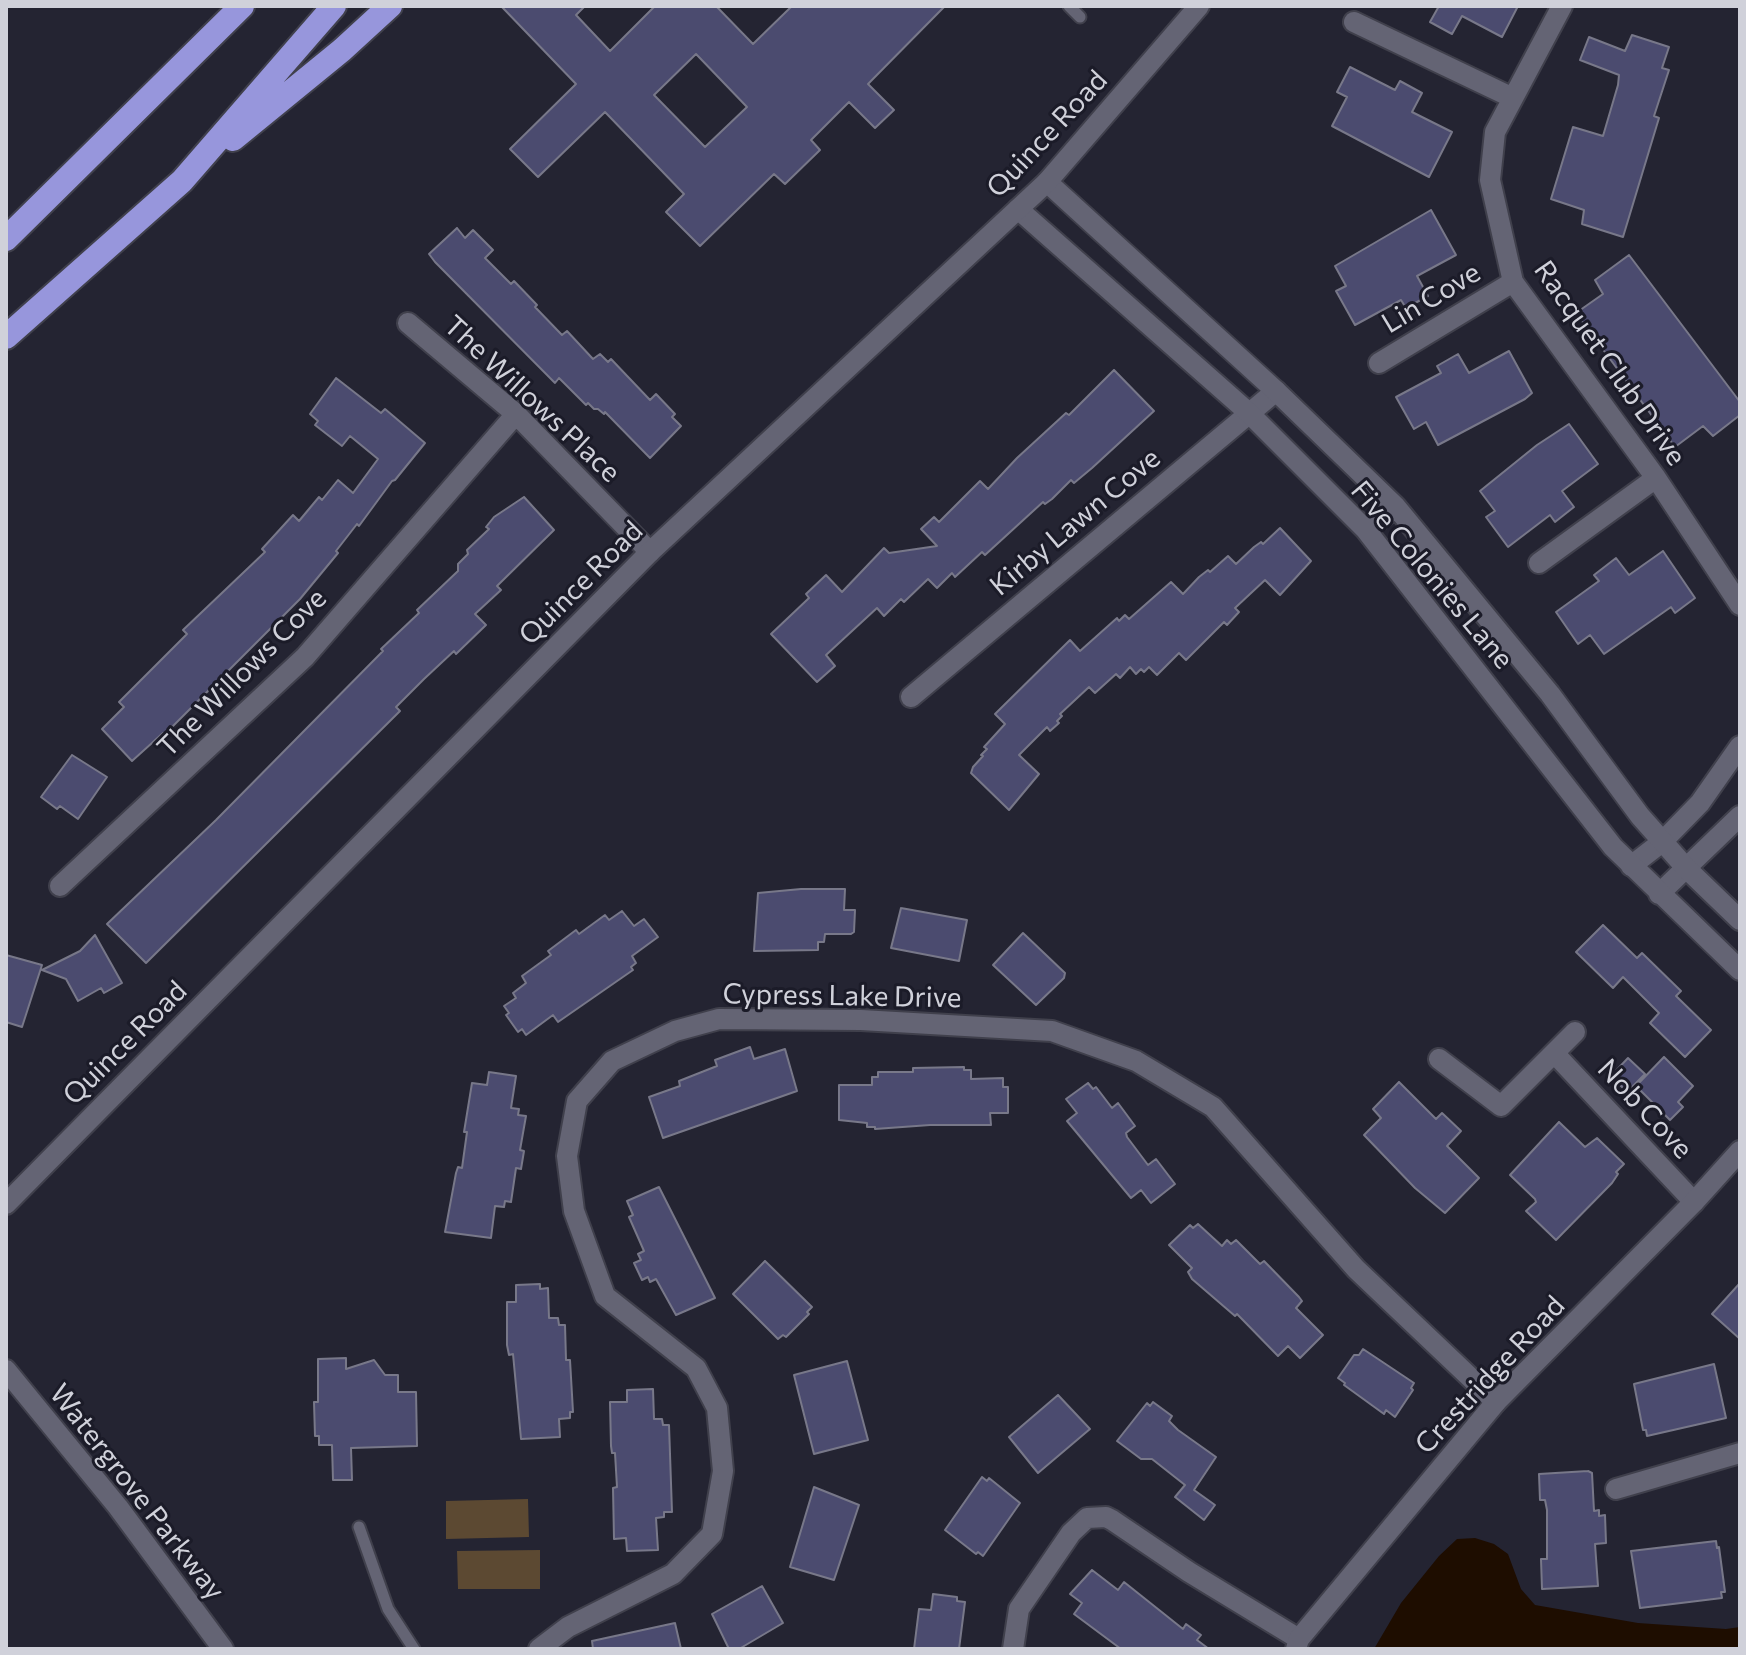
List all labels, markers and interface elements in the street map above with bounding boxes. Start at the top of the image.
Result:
street label: Quince Road [980,64,1114,204]
street label: Racquet Club Drive [1527,254,1693,472]
street label: Lin Cove [1376,256,1486,340]
street label: The Willows Place [437,309,627,489]
street label: Kirby Lawn Cove [983,441,1167,603]
street label: Five Colonies Lane [1344,474,1520,676]
street label: Quince Road [512,514,650,652]
street label: The Willows Cove [151,582,333,764]
street label: Quince Road [56,974,194,1112]
street label: Cypress Lake Drive [722,977,962,1015]
street label: Nob Cove [1590,1052,1700,1166]
street label: Crestridge Road [1408,1289,1572,1461]
street label: Watergrove Parkway [42,1377,232,1607]

